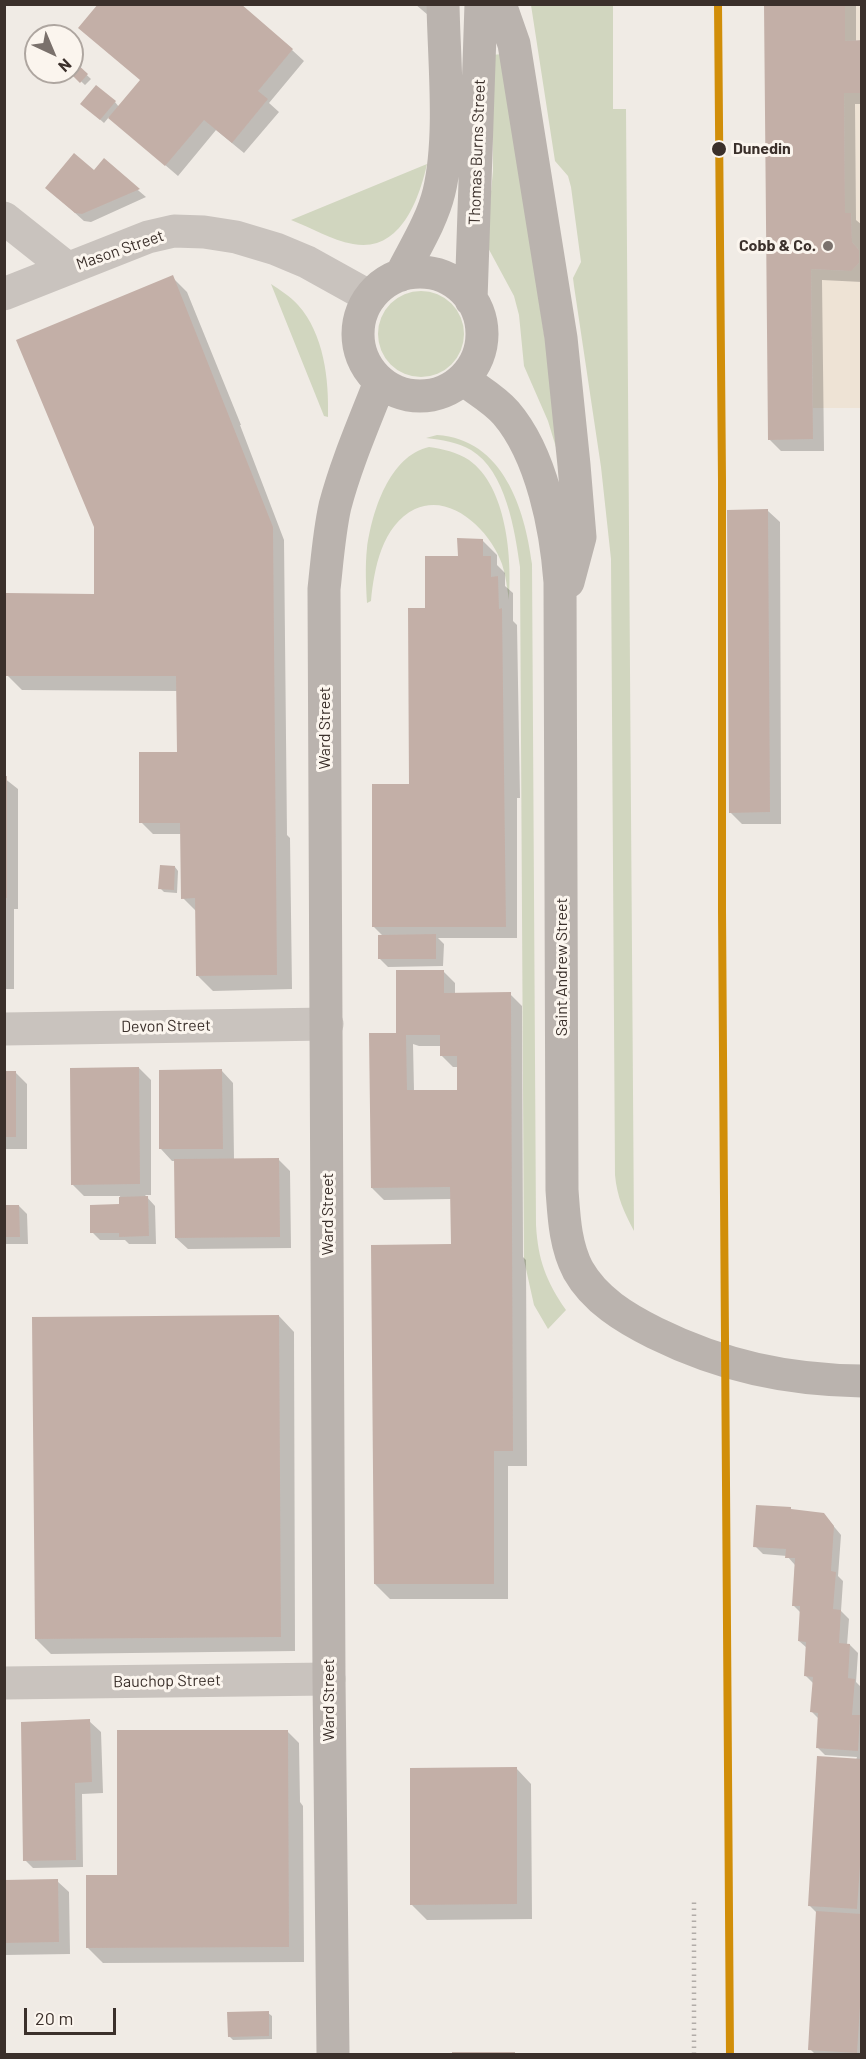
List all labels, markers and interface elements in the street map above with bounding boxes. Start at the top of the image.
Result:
north arrow [24,24,84,84]
text: N [55,55,76,76]
street label: Thomas Burns Street [465,79,489,225]
place label: Dunedin [733,139,791,159]
marker: Dunedin [710,140,728,158]
street label: Mason Street [74,226,166,274]
place label: Cobb & Co. [739,236,816,256]
marker: Cobb & Co. [821,239,835,253]
street label: Ward Street [315,687,335,769]
street label: Saint Andrew Street [552,898,572,1036]
street label: Devon Street [121,1016,211,1036]
street label: Ward Street [318,1173,338,1255]
street label: Ward Street [319,1659,339,1741]
street label: Bauchop Street [113,1670,221,1692]
scale bar [27,1996,118,2034]
text: 20 m [35,2007,73,2029]

